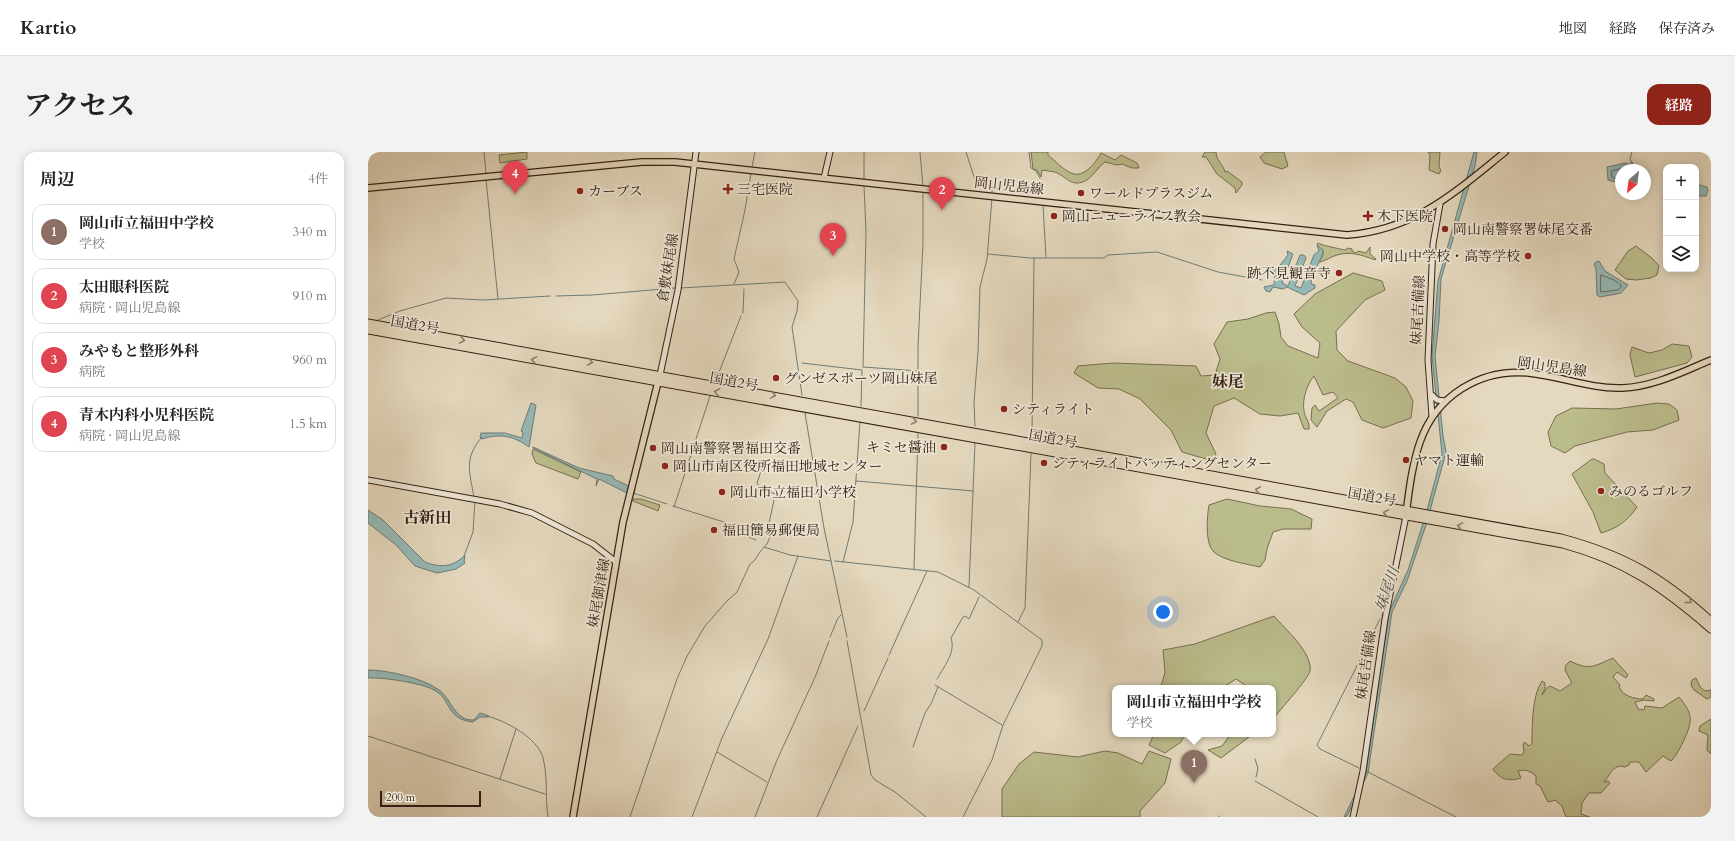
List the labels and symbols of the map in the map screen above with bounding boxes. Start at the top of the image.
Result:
pin: 4 [502,161,528,194]
north arrow [1615,164,1651,200]
street label: 岡山児島線 [973,173,1045,199]
pin: 2 [929,177,955,210]
place label: 三宅医院 [737,180,793,199]
place label: カーブス [588,182,643,201]
marker: 三宅医院 [722,183,734,195]
place label: ワールドプラスジム [1089,184,1213,203]
marker: カーブス [575,186,585,196]
marker: ワールドプラスジム [1076,188,1086,198]
place label: 岡山ニューライフ教会 [1062,207,1201,226]
place label: 木下医院 [1377,207,1433,226]
marker: 木下医院 [1362,210,1374,222]
marker: 岡山ニューライフ教会 [1049,211,1059,221]
place label: 岡山南警察署妹尾交番 [1453,220,1593,239]
pin: 3 [820,223,846,256]
marker: 岡山南警察署妹尾交番 [1440,224,1450,234]
street label: 倉敷妹尾線 [653,232,683,304]
place label: 岡山中学校・高等学校 [1380,247,1520,266]
marker: 岡山中学校・高等学校 [1523,251,1533,261]
place label: 跡不見観音寺 [1247,264,1331,283]
marker: 跡不見観音寺 [1334,268,1344,278]
street label: 妹尾吉備線 [1407,275,1429,345]
street label: 国道2号 [389,311,441,339]
one-way arrow [458,335,465,344]
street label: 岡山児島線 [1516,353,1588,381]
one-way arrow [530,356,537,364]
one-way arrow [586,358,593,366]
street label: 国道2号 [708,368,760,396]
place label: グンゼスポーツ岡山妹尾 [784,369,937,388]
district label: 妹尾 [1212,371,1244,393]
marker: グンゼスポーツ岡山妹尾 [771,373,781,383]
one-way arrow [714,388,720,397]
one-way arrow [770,391,776,399]
place label: シティライト [1012,400,1094,419]
marker: シティライト [999,404,1009,414]
one-way arrow [911,416,917,425]
street label: 国道2号 [1027,425,1079,453]
place label: キミセ醤油 [866,438,936,457]
place label: 岡山南警察署福田交番 [661,439,801,458]
marker: キミセ醤油 [939,442,949,452]
marker: 岡山南警察署福田交番 [648,443,658,453]
place label: ヤマト運輸 [1414,451,1484,470]
place label: シティライトバッティングセンター [1052,454,1272,473]
marker: ヤマト運輸 [1401,455,1411,465]
place label: 岡山市南区役所福田地域センター [673,457,882,476]
marker: シティライトバッティングセンター [1039,458,1049,468]
marker: 岡山市南区役所福田地域センター [660,461,670,471]
place label: みのるゴルフ [1609,482,1693,501]
place label: 岡山市立福田小学校 [730,483,856,502]
street label: 国道2号 [1346,483,1398,511]
one-way arrow [1255,486,1261,494]
marker: みのるゴルフ [1596,486,1606,496]
marker: 岡山市立福田小学校 [717,487,727,497]
district label: 古新田 [403,507,451,529]
one-way arrow [1383,509,1389,518]
place label: 福田簡易郵便局 [722,521,820,540]
one-way arrow [1457,522,1463,530]
marker: 福田簡易郵便局 [709,525,719,535]
street label: 妹尾御津線 [584,557,614,629]
water label: 妹尾川 [1370,563,1404,614]
one-way arrow [1684,597,1691,604]
your location [1153,602,1173,622]
street label: 妹尾吉備線 [1352,629,1380,701]
pin: 1 [1181,750,1207,783]
scale bar [380,789,481,808]

